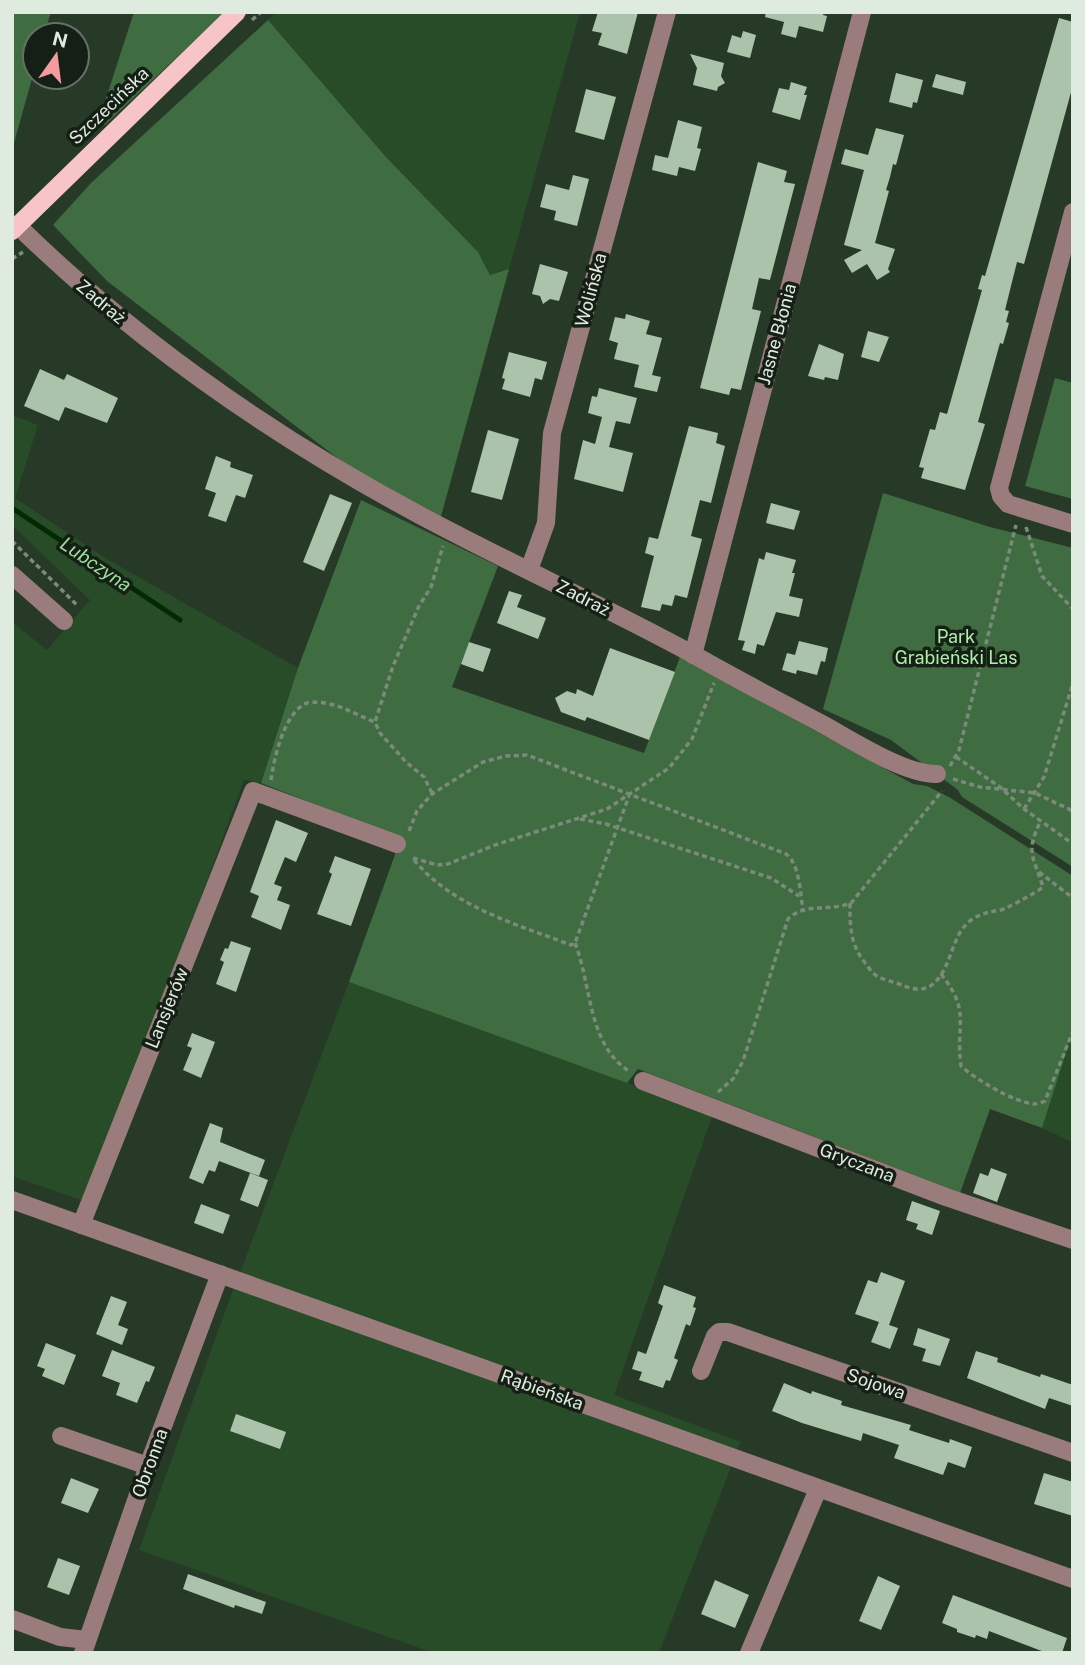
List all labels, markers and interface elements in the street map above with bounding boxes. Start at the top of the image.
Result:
north arrow [21,21,91,91]
text: N [50,27,70,52]
street label: Szczecińska [65,63,153,149]
street label: Wolińska [571,251,610,329]
street label: Zadraż [72,275,130,328]
street label: Jasne Błonia [753,281,800,387]
water label: Lubczyna [56,532,136,596]
street label: Zadraż [553,575,614,620]
park label: Park Grabieński Las [895,626,1017,668]
street label: Lansjerów [141,964,192,1051]
street label: Gryczana [817,1139,898,1186]
street label: Sojowa [844,1364,908,1403]
street label: Rąbieńska [498,1365,586,1414]
street label: Obronna [127,1426,172,1500]

